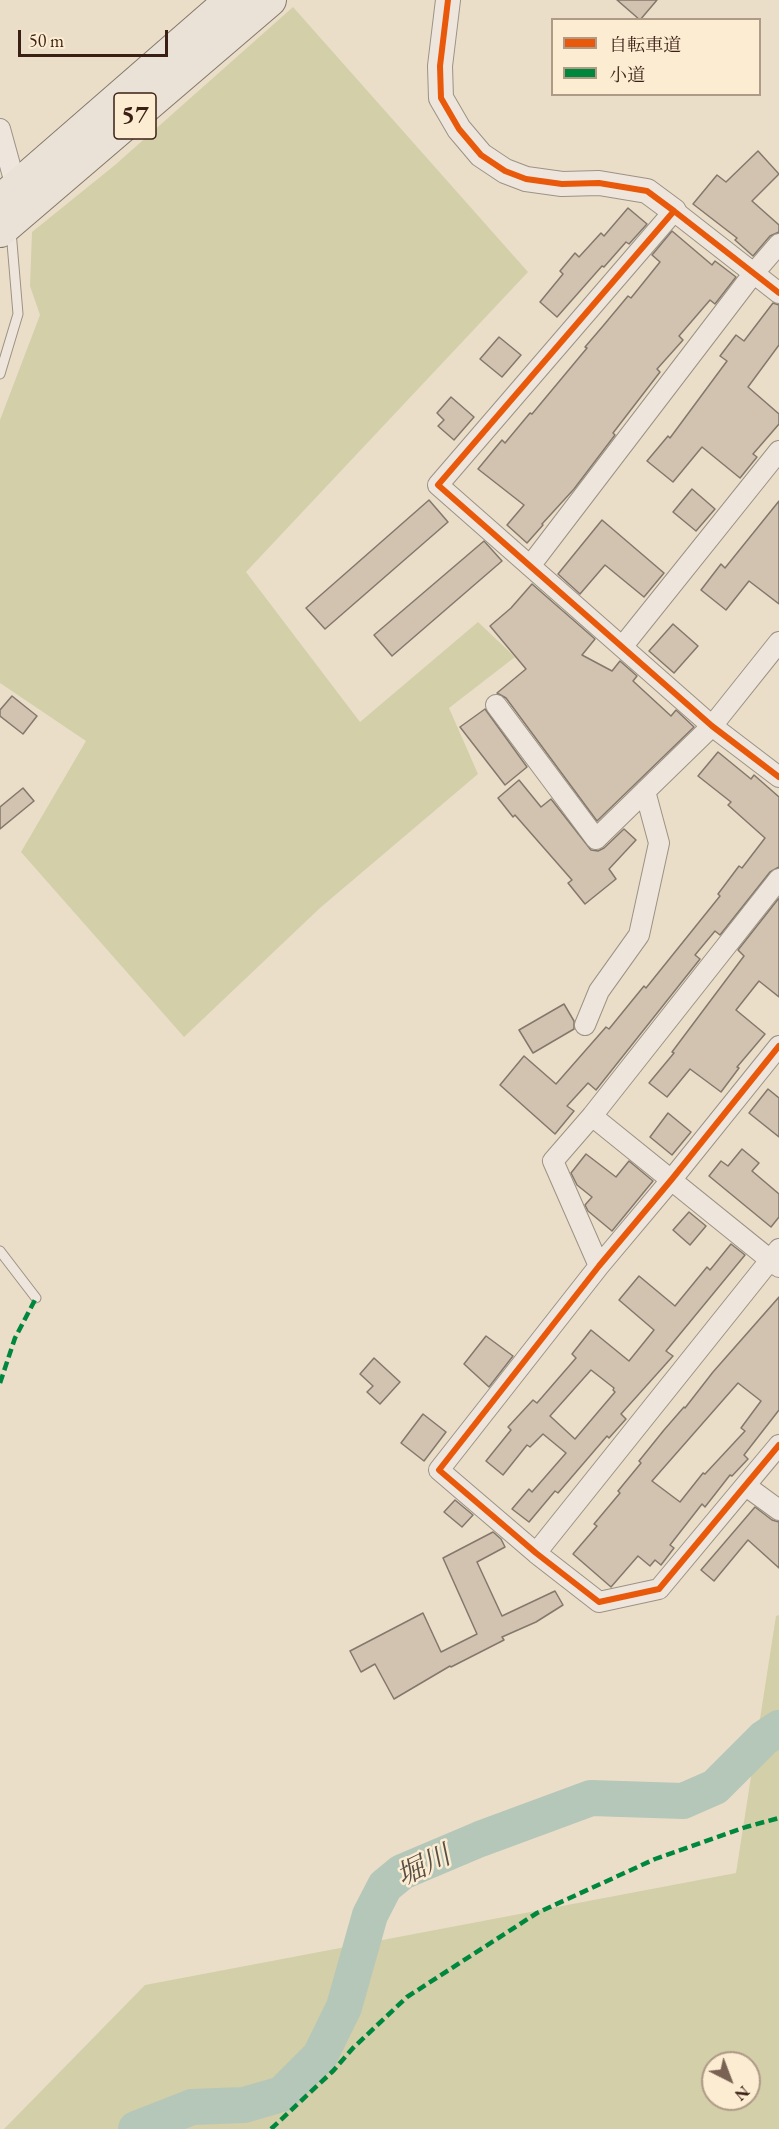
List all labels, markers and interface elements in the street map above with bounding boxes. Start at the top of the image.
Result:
scale bar [21,18,171,56]
legend [551,18,761,96]
text: 50 m [29,29,64,52]
text: 自転車道 [609,33,681,56]
text: 小道 [609,63,645,86]
road number: 57 [114,93,156,139]
water label: 堀川 [391,1840,457,1894]
north arrow [701,2051,761,2111]
text: N [730,2081,754,2105]

